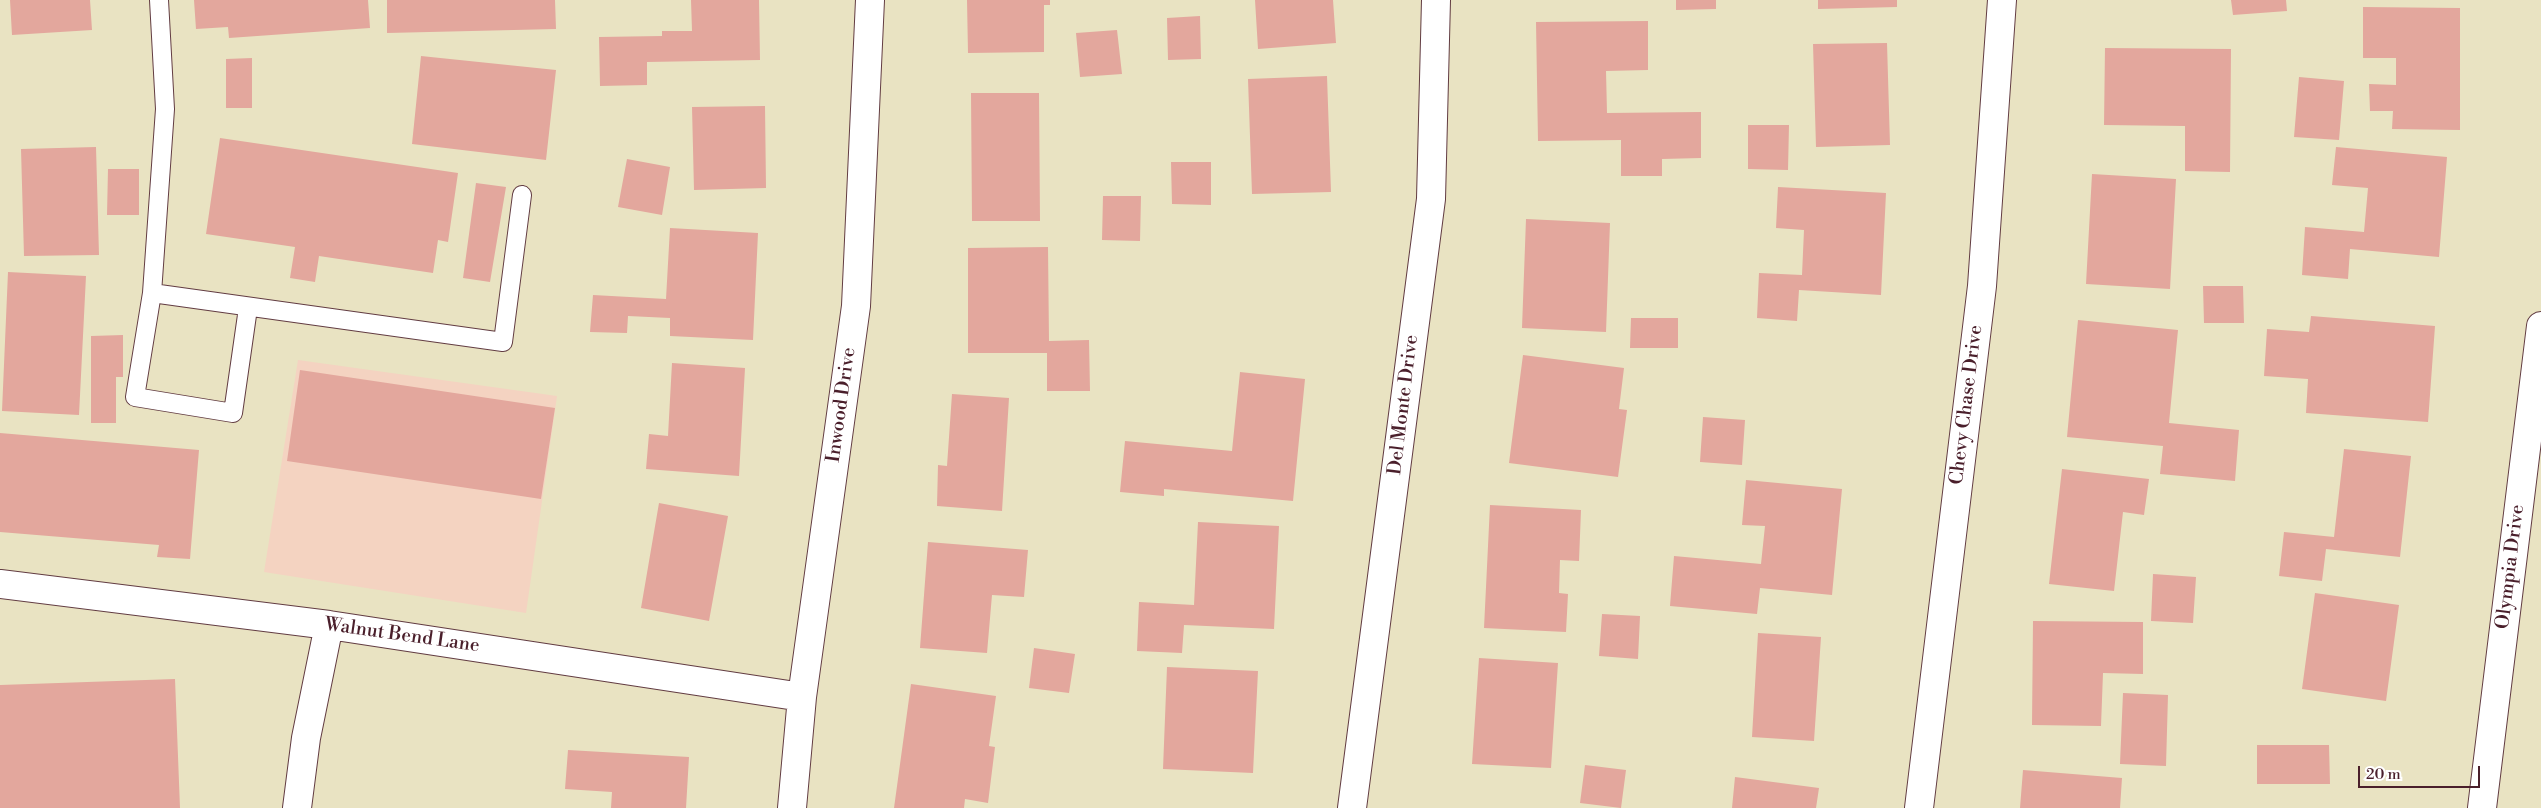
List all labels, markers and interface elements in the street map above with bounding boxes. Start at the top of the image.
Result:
street label: Chevy Chase Drive [1946,324,1988,486]
street label: Del Monte Drive [1384,334,1424,476]
street label: Inwood Drive [823,346,861,464]
street label: Olympia Drive [2492,503,2530,631]
street label: Walnut Bend Lane [323,614,481,658]
scale bar [2361,756,2484,788]
text: 20 m [2366,765,2401,784]

